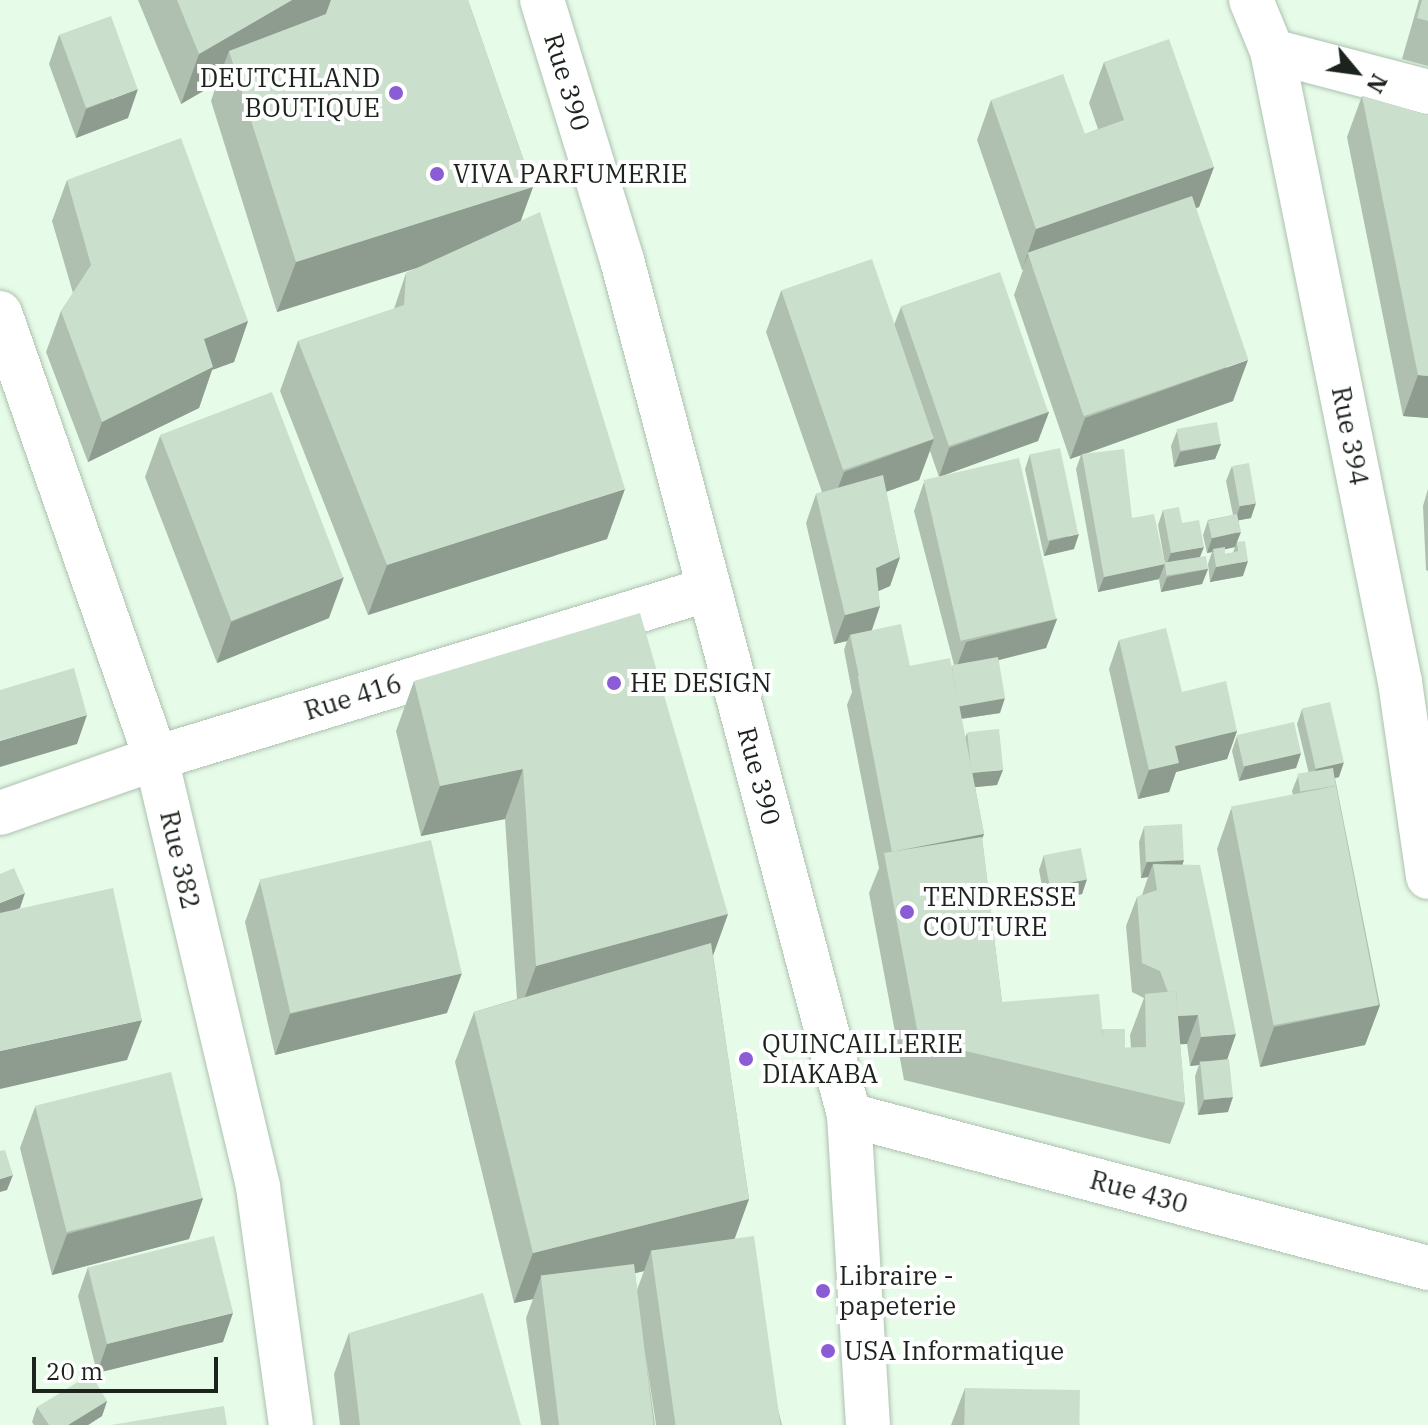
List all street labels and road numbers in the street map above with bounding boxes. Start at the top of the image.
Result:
street label: Rue 390 [537,30,597,134]
street label: Rue 394 [1325,384,1375,488]
street label: Rue 416 [301,667,405,727]
street label: Rue 390 [731,724,787,828]
street label: Rue 382 [154,808,206,912]
street label: Rue 430 [1087,1164,1191,1220]

